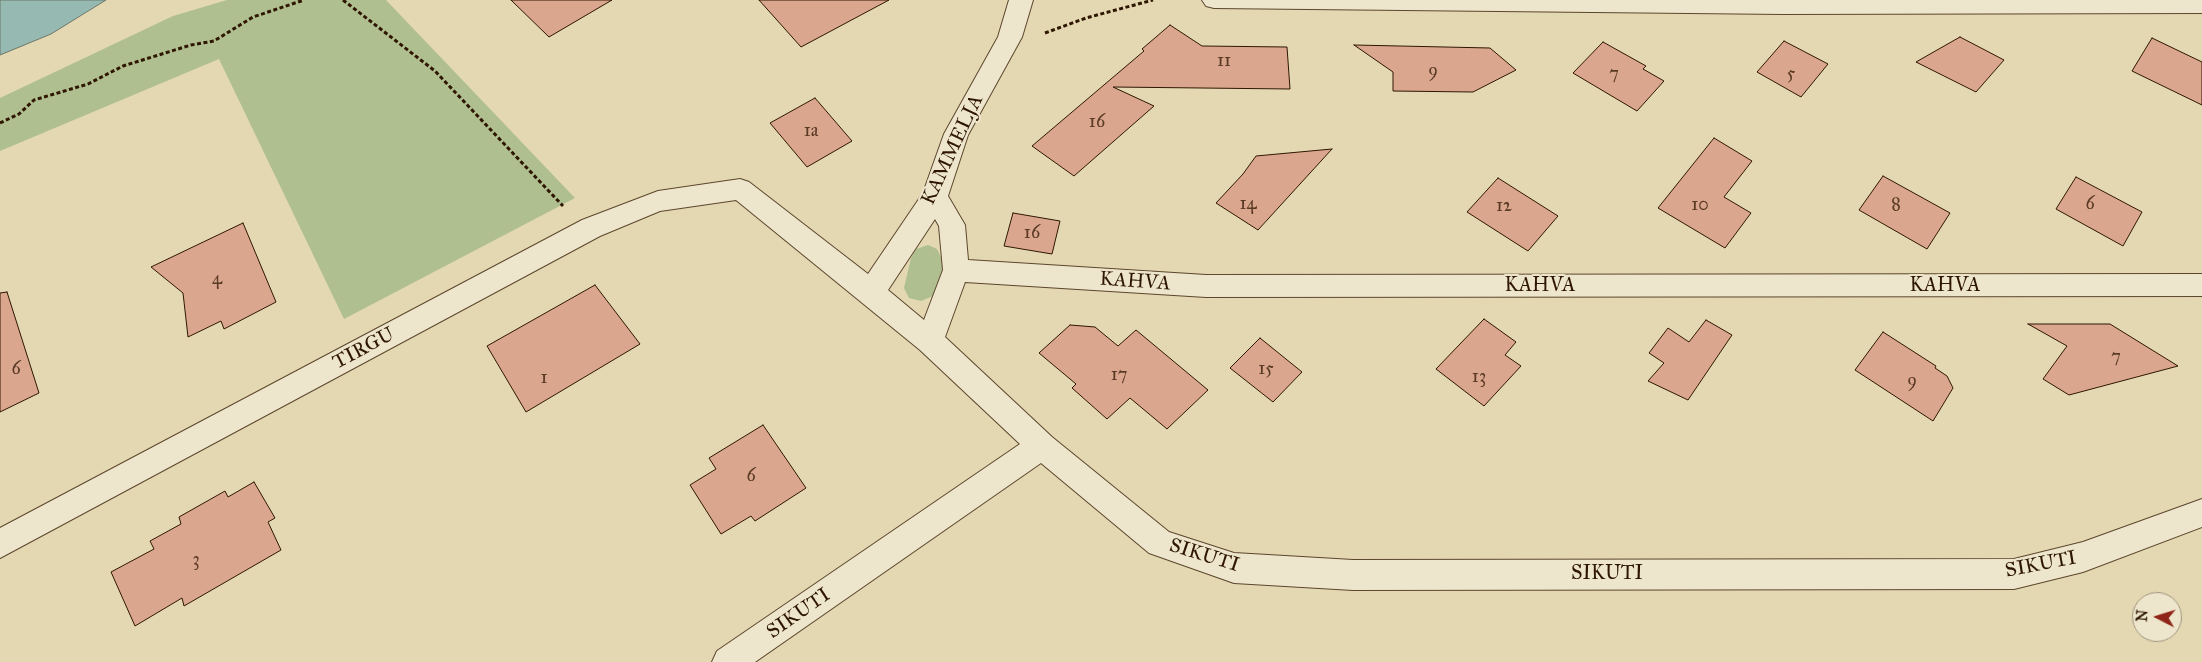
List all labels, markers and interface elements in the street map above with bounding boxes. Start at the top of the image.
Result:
house number: 11 [1217,51,1231,73]
house number: 9 [1428,61,1438,83]
house number: 7 [1609,64,1619,86]
house number: 5 [1787,64,1795,86]
street label: KAMMELJA [917,91,989,209]
house number: 16 [1089,112,1105,134]
house number: 1a [804,121,818,143]
house number: 14 [1239,194,1257,216]
house number: 6 [2085,194,2095,216]
house number: 10 [1691,195,1709,217]
house number: 8 [1891,195,1901,217]
house number: 12 [1496,196,1512,218]
house number: 16 [1024,223,1040,245]
street label: KAHVA [1099,268,1171,296]
house number: 4 [212,269,222,291]
street label: KAHVA [1504,274,1576,298]
street label: KAHVA [1909,274,1981,298]
street label: TIRGU [329,323,399,375]
house number: 7 [2111,347,2121,369]
house number: 6 [11,359,21,381]
house number: 15 [1258,359,1274,381]
house number: 17 [1111,365,1127,387]
house number: 13 [1472,367,1486,389]
house number: 1 [540,368,548,390]
house number: 9 [1907,371,1917,393]
house number: 6 [746,466,756,488]
street label: SIKUTI [1166,534,1242,578]
street label: SIKUTI [2003,546,2079,584]
house number: 3 [192,550,200,572]
street label: SIKUTI [1571,562,1643,586]
street label: SIKUTI [763,584,835,644]
north arrow [2132,592,2182,642]
text: N [2134,609,2152,622]

